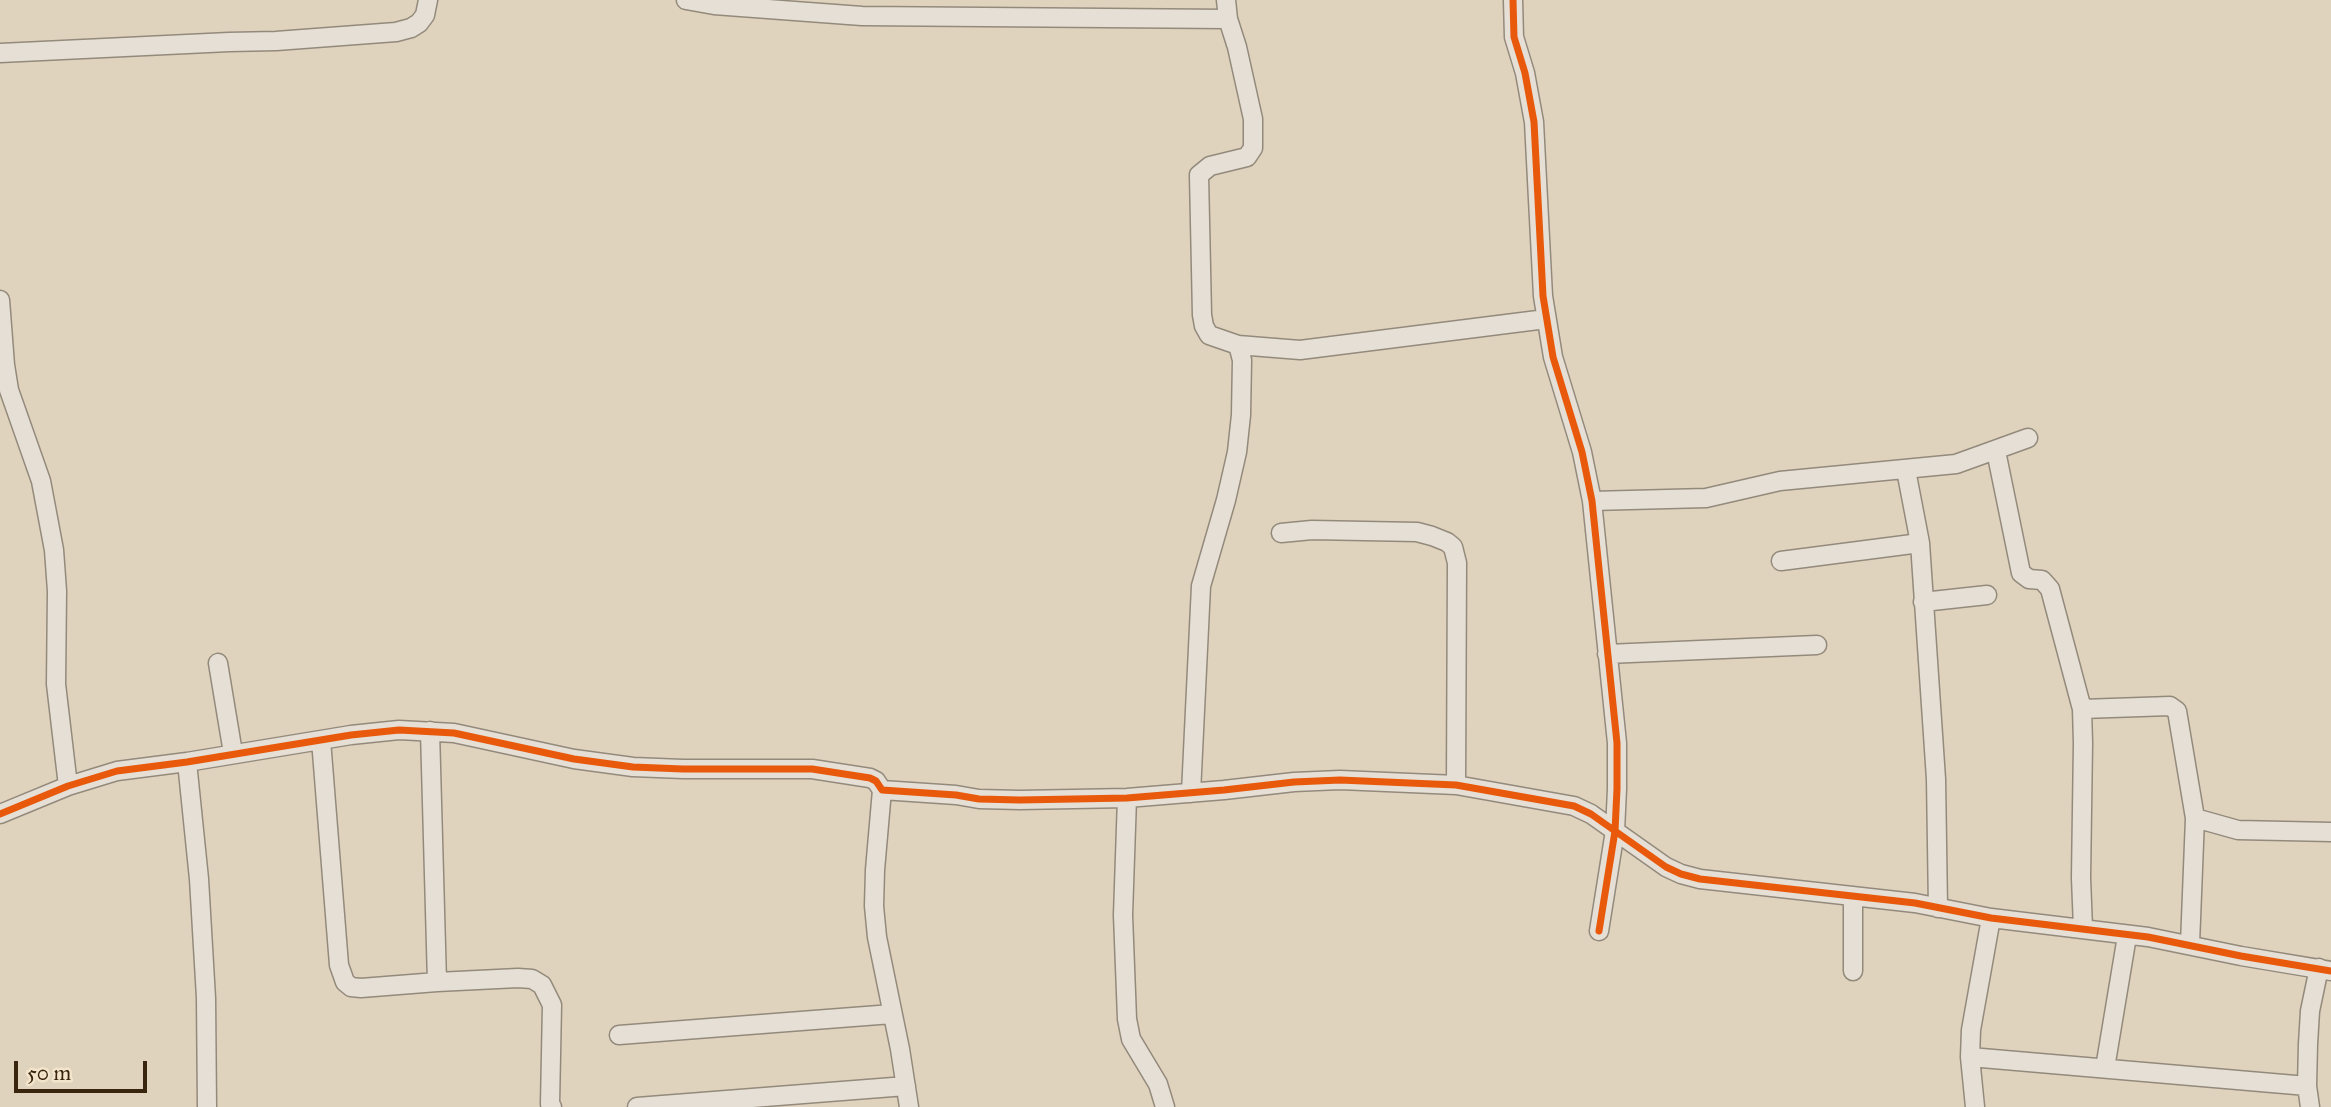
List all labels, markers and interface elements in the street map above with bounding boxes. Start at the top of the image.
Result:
scale bar [18,1048,150,1092]
text: 50 m [27,1060,71,1086]

